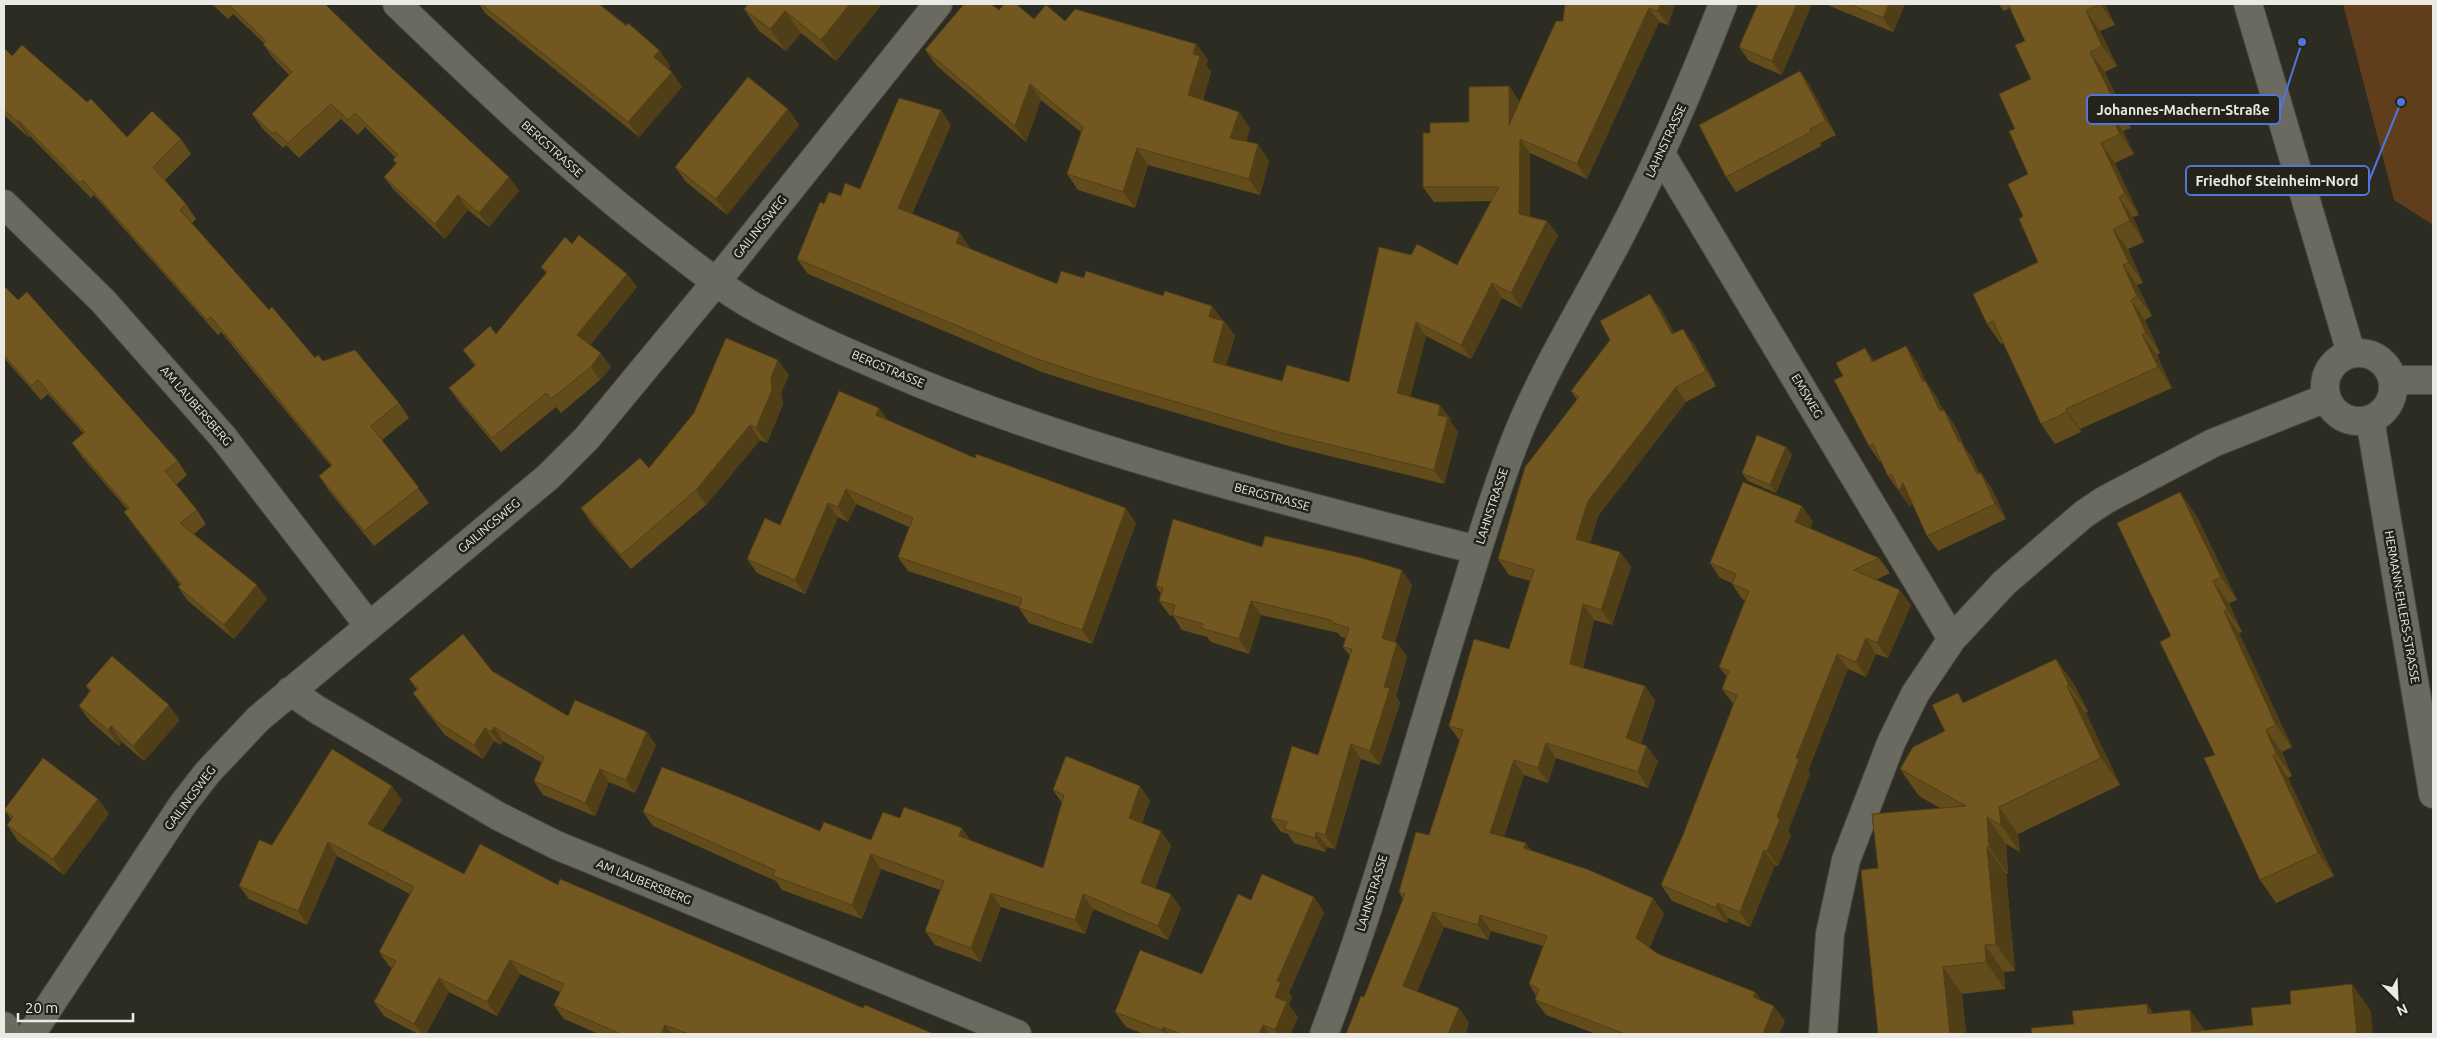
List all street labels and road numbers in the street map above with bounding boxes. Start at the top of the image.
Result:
street label: LAHNSTRASSE [1643,102,1688,179]
street label: BERGSTRASSE [519,118,586,180]
street label: GAILINGSWEG [731,193,789,260]
street label: BERGSTRASSE [850,347,927,390]
street label: AM LAUBERSBERG [158,363,235,448]
street label: EMSWEG [1789,371,1826,420]
street label: LAHNSTRASSE [1473,466,1510,546]
street label: BERGSTRASSE [1233,480,1312,513]
street label: GAILINGSWEG [455,496,522,555]
street label: HERMANN-EHLERS-STRASSE [2383,530,2422,684]
street label: GAILINGSWEG [161,763,218,832]
street label: LAHNSTRASSE [1354,853,1389,933]
street label: AM LAUBERSBERG [595,857,694,907]

